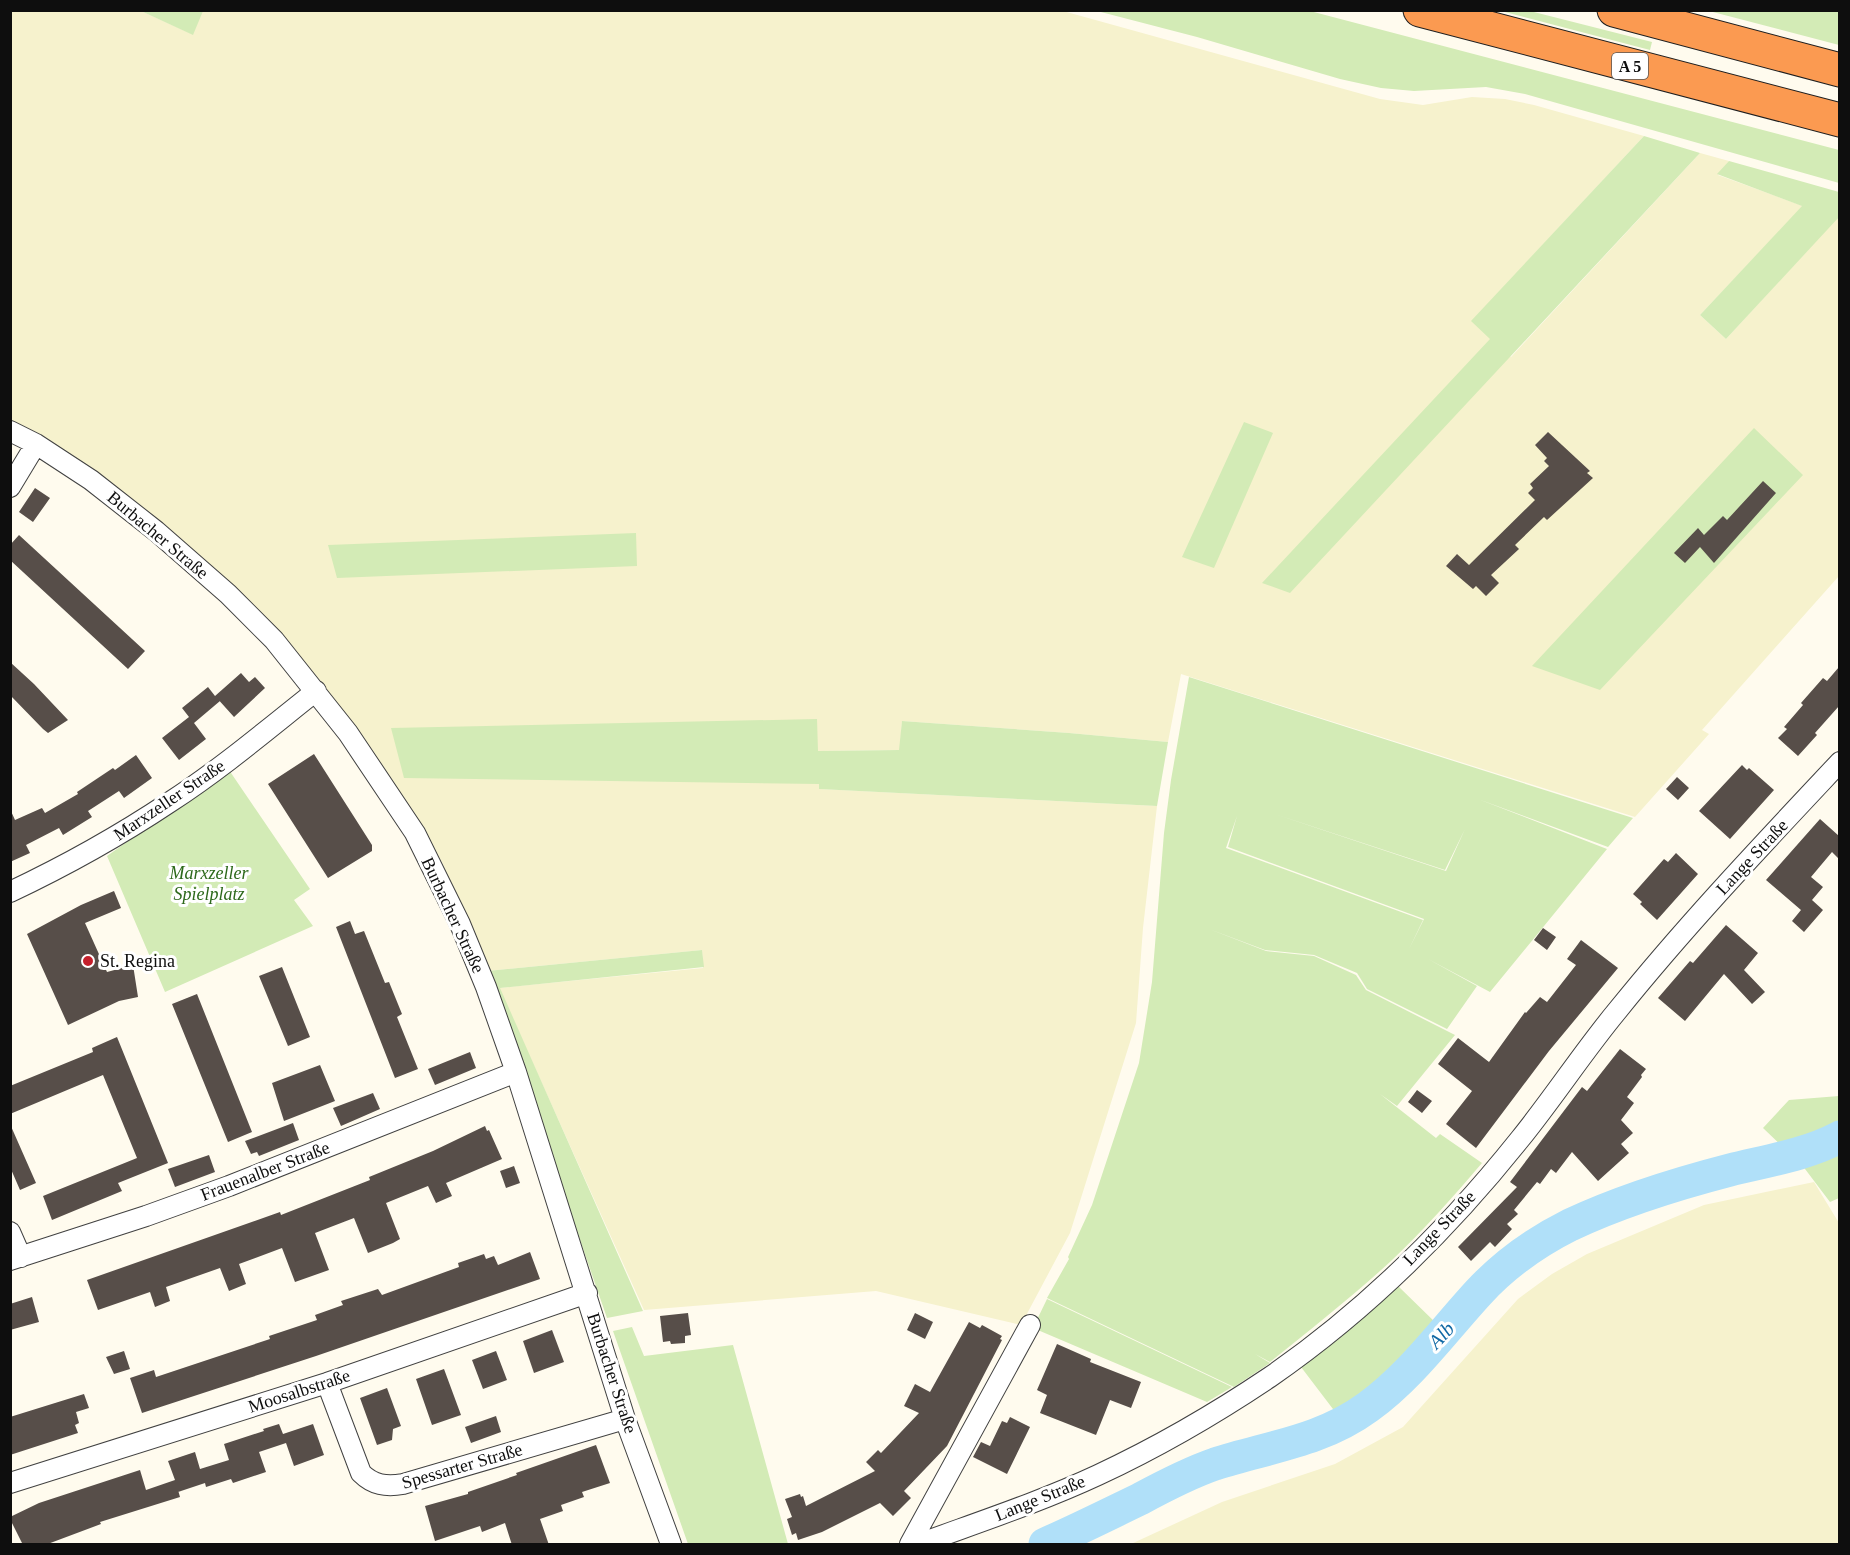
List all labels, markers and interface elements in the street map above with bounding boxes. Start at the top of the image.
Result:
road number: A 5 [1612,53,1648,79]
street label: Burbacher Straße [104,487,212,583]
street label: Marxzeller Straße [110,756,228,844]
street label: Lange Straße [1712,815,1792,899]
street label: Burbacher Straße [417,854,489,976]
park label: Marxzeller Spielplatz [169,863,249,904]
place label: St. Regina [100,951,175,971]
marker: St. Regina [81,954,95,968]
street label: Frauenalber Straße [198,1137,332,1205]
street label: Lange Straße [1399,1187,1479,1269]
street label: Burbacher Straße [583,1310,641,1436]
water label: Alb [1422,1317,1459,1354]
street label: Moosalbstraße [246,1365,352,1417]
street label: Spessarter Straße [399,1439,525,1493]
street label: Lange Straße [992,1471,1088,1525]

